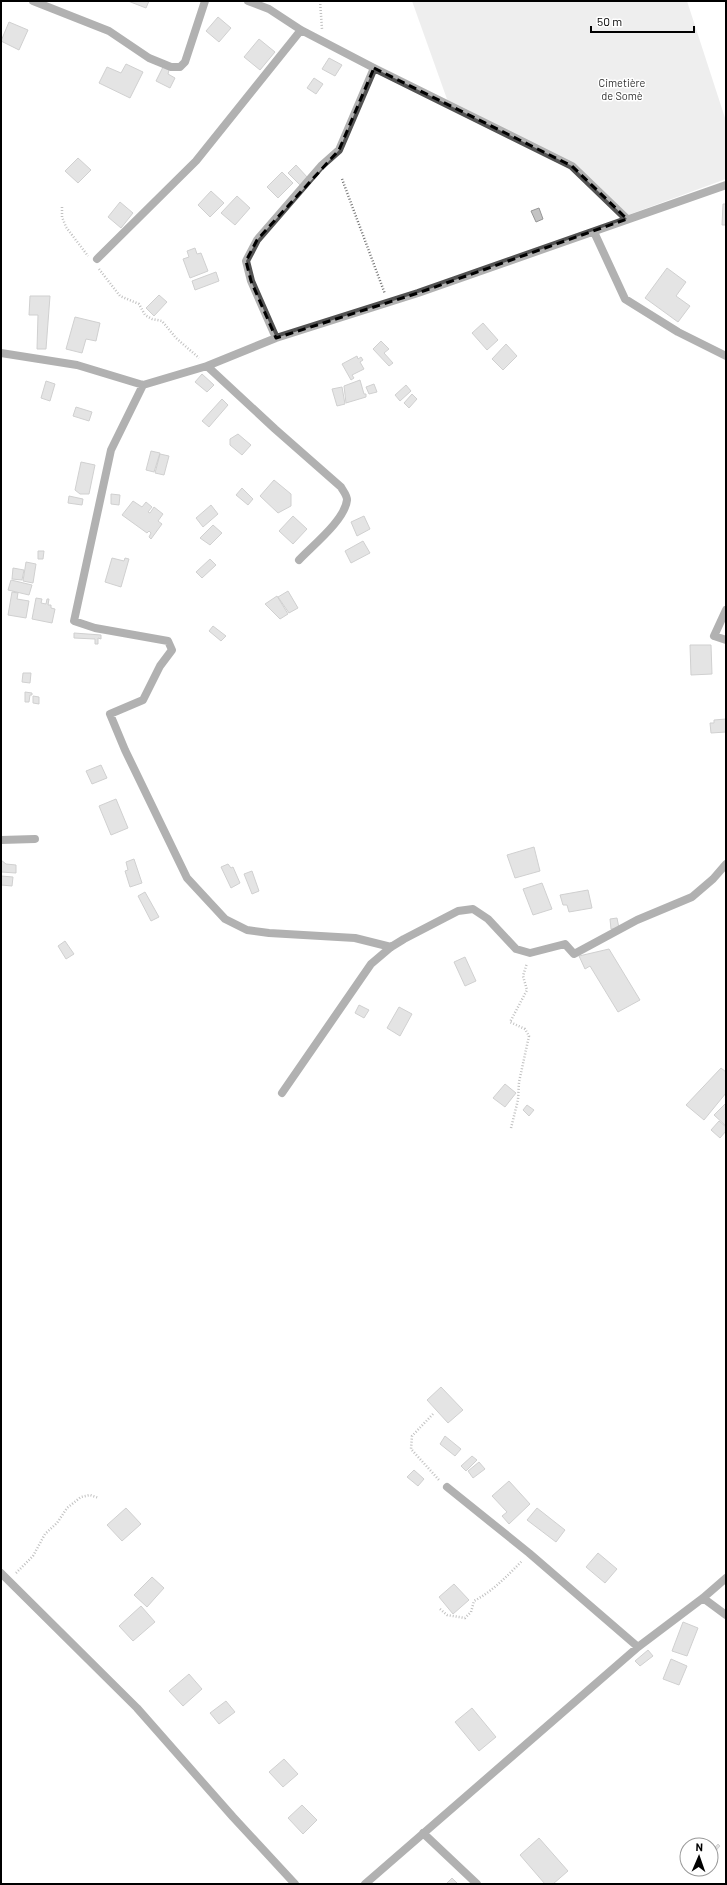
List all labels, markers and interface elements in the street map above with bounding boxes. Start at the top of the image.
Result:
scale bar [591,8,694,34]
text: 50 m [597,14,622,28]
park label: Cimetière de Somè [599,76,646,102]
north arrow [679,1837,719,1877]
text: N [695,1840,703,1853]

